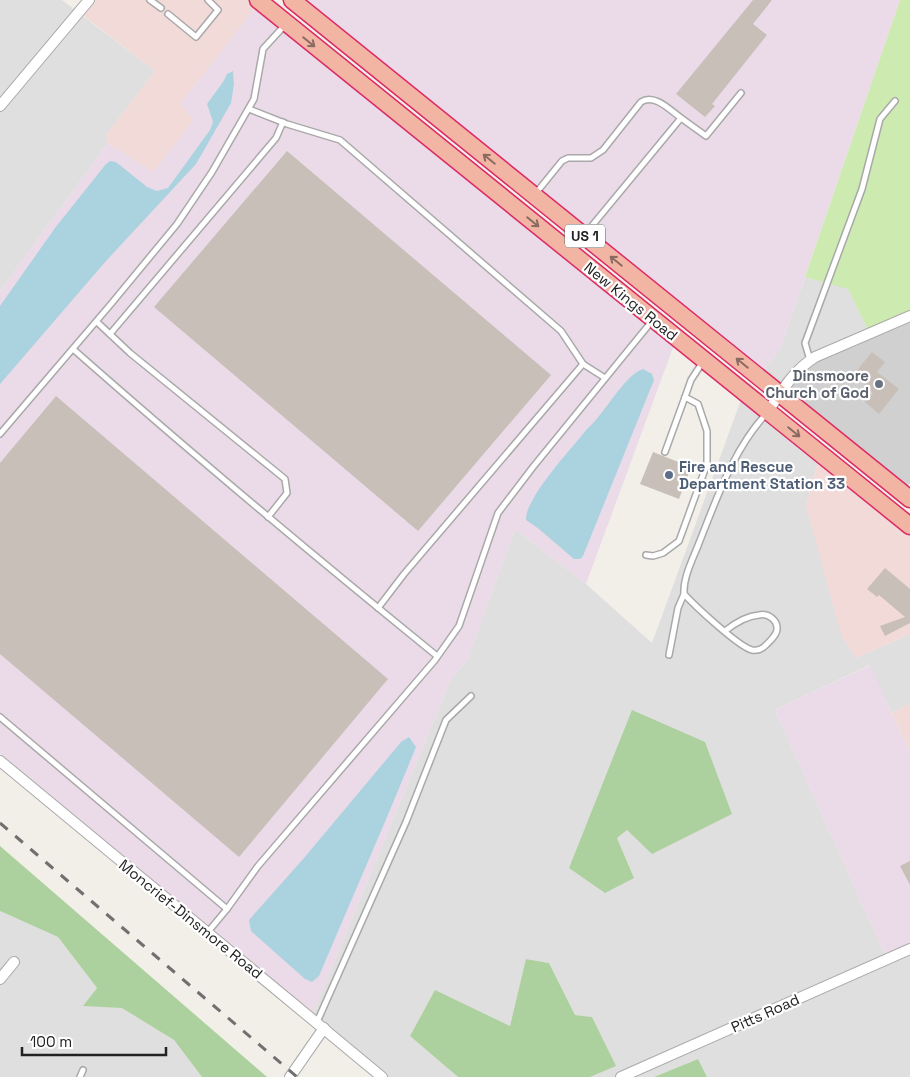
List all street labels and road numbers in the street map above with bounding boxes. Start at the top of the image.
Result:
road number: US 1 [565,225,605,248]
street label: New Kings Road [580,257,682,345]
street label: Moncrief-Dinsmore Road [115,855,267,983]
street label: Pitts Road [728,989,802,1037]

